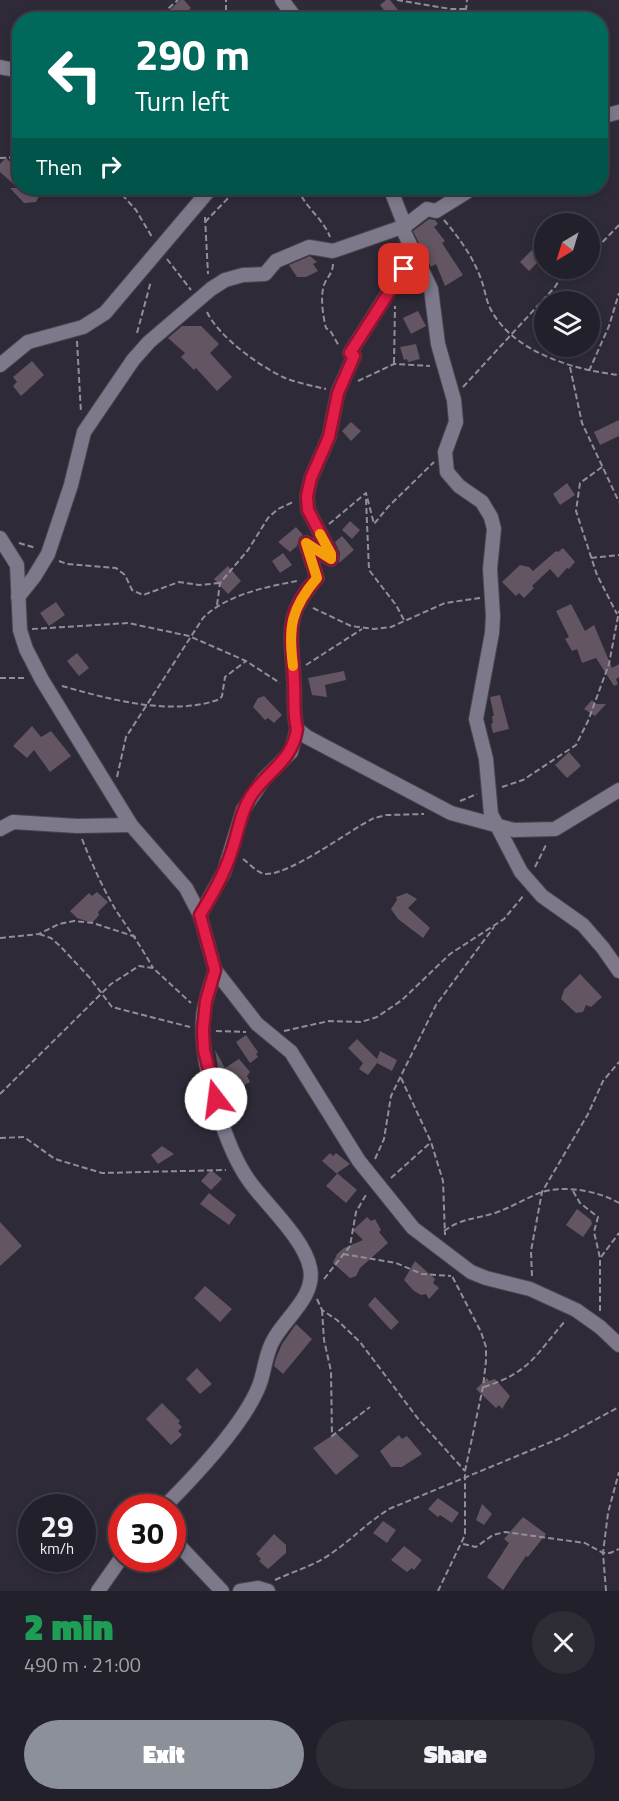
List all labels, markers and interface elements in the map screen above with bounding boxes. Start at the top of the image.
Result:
text: 290 m [135,22,250,86]
icon: left [36,36,114,114]
text: Turn left [135,80,229,121]
text: Then [36,150,82,184]
icon: right [94,150,127,183]
north arrow [534,213,600,279]
map controls [534,213,600,357]
pin [378,243,429,294]
icon: arrive [387,252,420,285]
button: layers [534,291,600,357]
position arrow [184,1067,248,1131]
speed limit sign: 30 [108,1494,186,1572]
text: 29 [40,1503,74,1549]
text: km/h [40,1537,74,1560]
text: 2 min [24,1599,113,1654]
button: close [532,1611,595,1674]
text: 490 m · 21:00 [24,1649,141,1680]
button: Exit [24,1720,304,1789]
button: Share [316,1720,595,1789]

